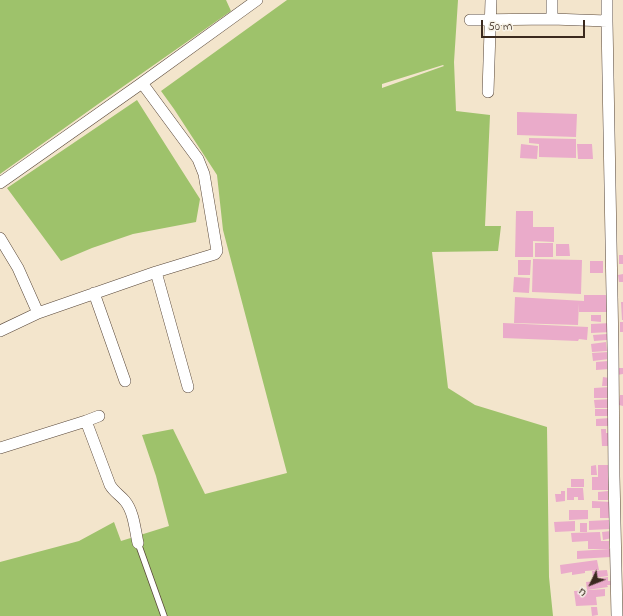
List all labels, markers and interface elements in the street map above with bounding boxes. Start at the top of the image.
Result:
scale bar [483,12,587,38]
text: 50 m [488,18,512,36]
north arrow [571,564,611,604]
text: U [574,584,590,600]

